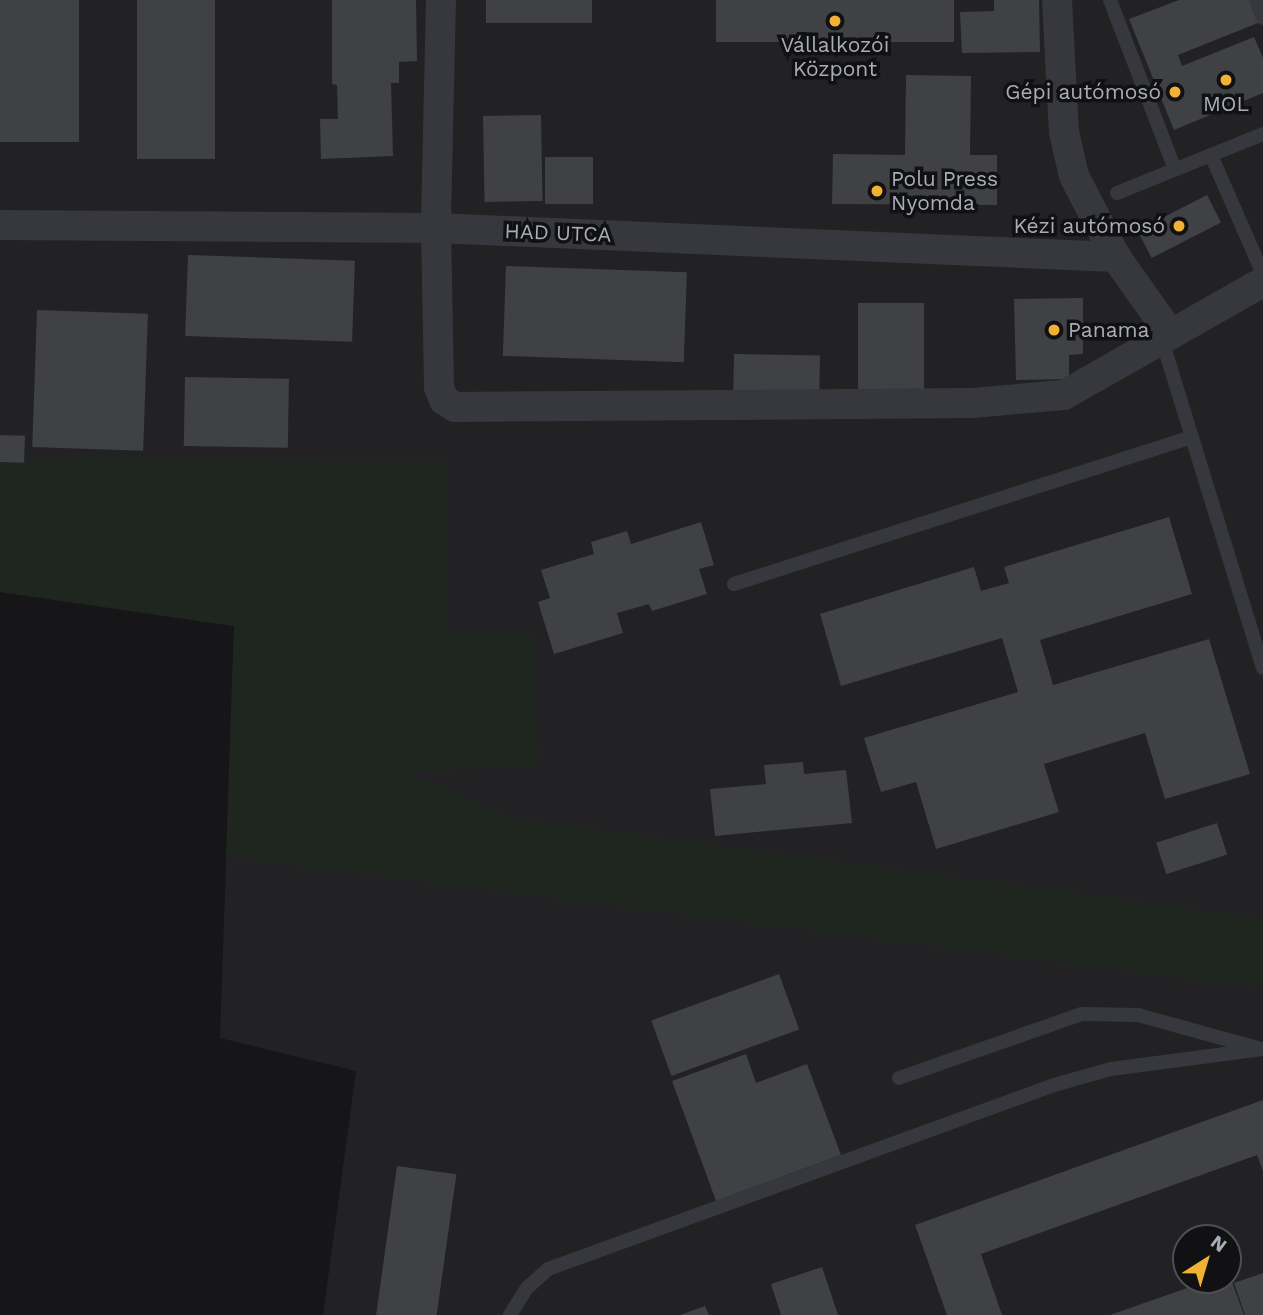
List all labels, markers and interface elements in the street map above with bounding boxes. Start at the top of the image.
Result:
marker: Vállalkozói Központ [827,13,843,29]
place label: Vállalkozói Központ [781,32,889,82]
marker: MOL [1218,72,1234,88]
place label: Gépi autómosó [1005,79,1161,105]
marker: Gépi autómosó [1167,84,1183,100]
place label: MOL [1203,91,1249,117]
place label: Polu Press Nyomda [891,166,998,216]
marker: Polu Press Nyomda [869,183,885,199]
place label: Kézi autómosó [1014,213,1165,239]
marker: Kézi autómosó [1171,218,1187,234]
street label: HAD UTCA [504,219,612,247]
place label: Panama [1068,317,1149,343]
marker: Panama [1046,322,1062,338]
north arrow [1172,1224,1242,1294]
text: N [1206,1230,1231,1257]

